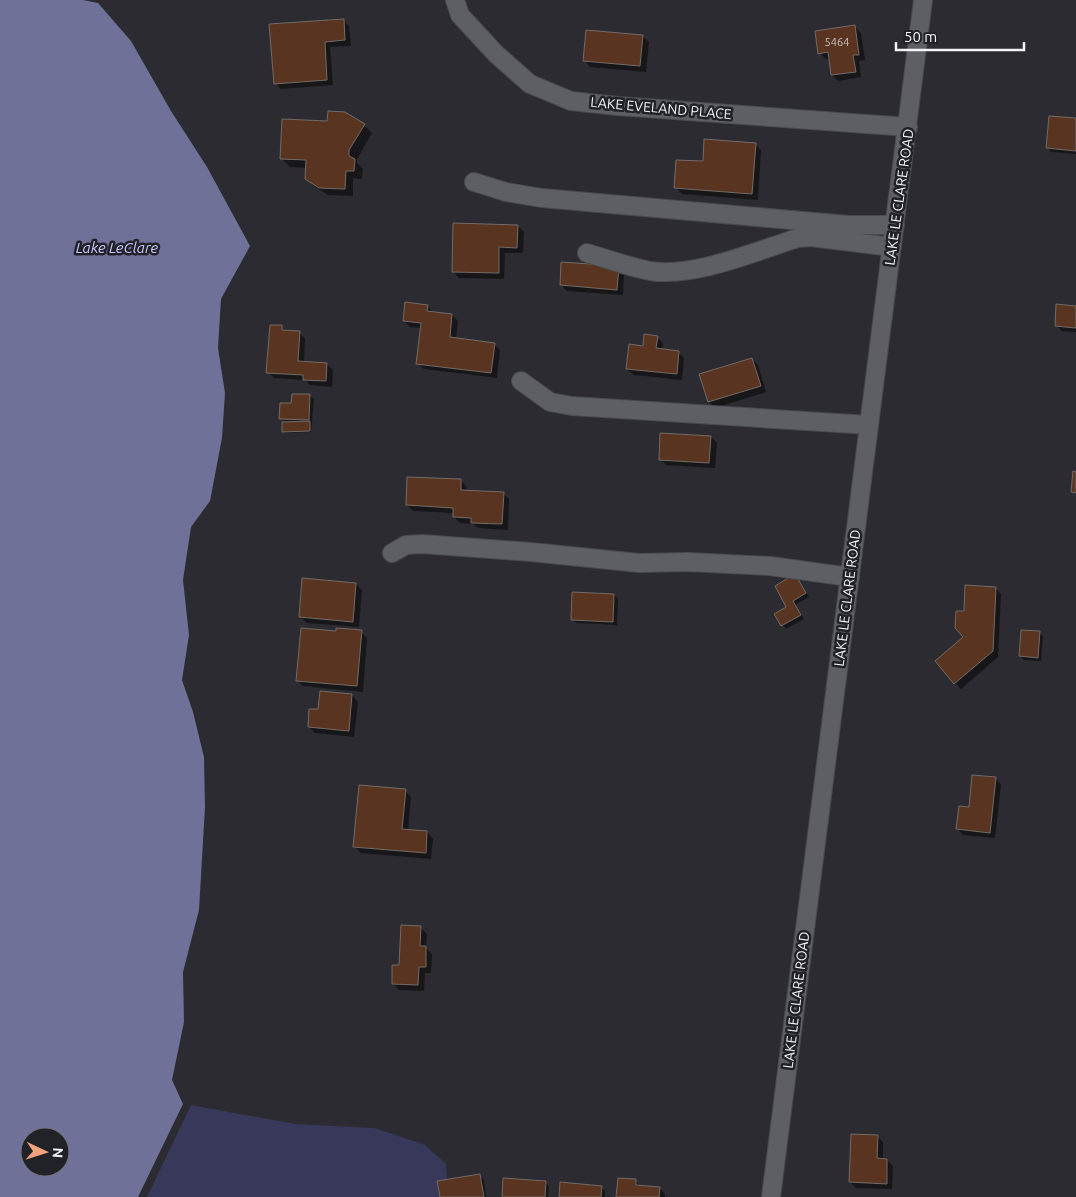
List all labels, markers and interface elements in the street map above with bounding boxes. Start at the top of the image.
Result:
scale bar [896,20,1024,52]
text: 50 m [904,28,937,45]
house number: 5464 [825,36,849,48]
street label: LAKE EVELAND PLACE [590,94,732,122]
street label: LAKE LE CLARE ROAD [881,128,917,266]
water label: Lake LeClare [76,239,159,256]
street label: LAKE LE CLARE ROAD [831,529,863,667]
street label: LAKE LE CLARE ROAD [780,931,812,1069]
north arrow [20,1127,70,1177]
text: N [50,1147,66,1159]

